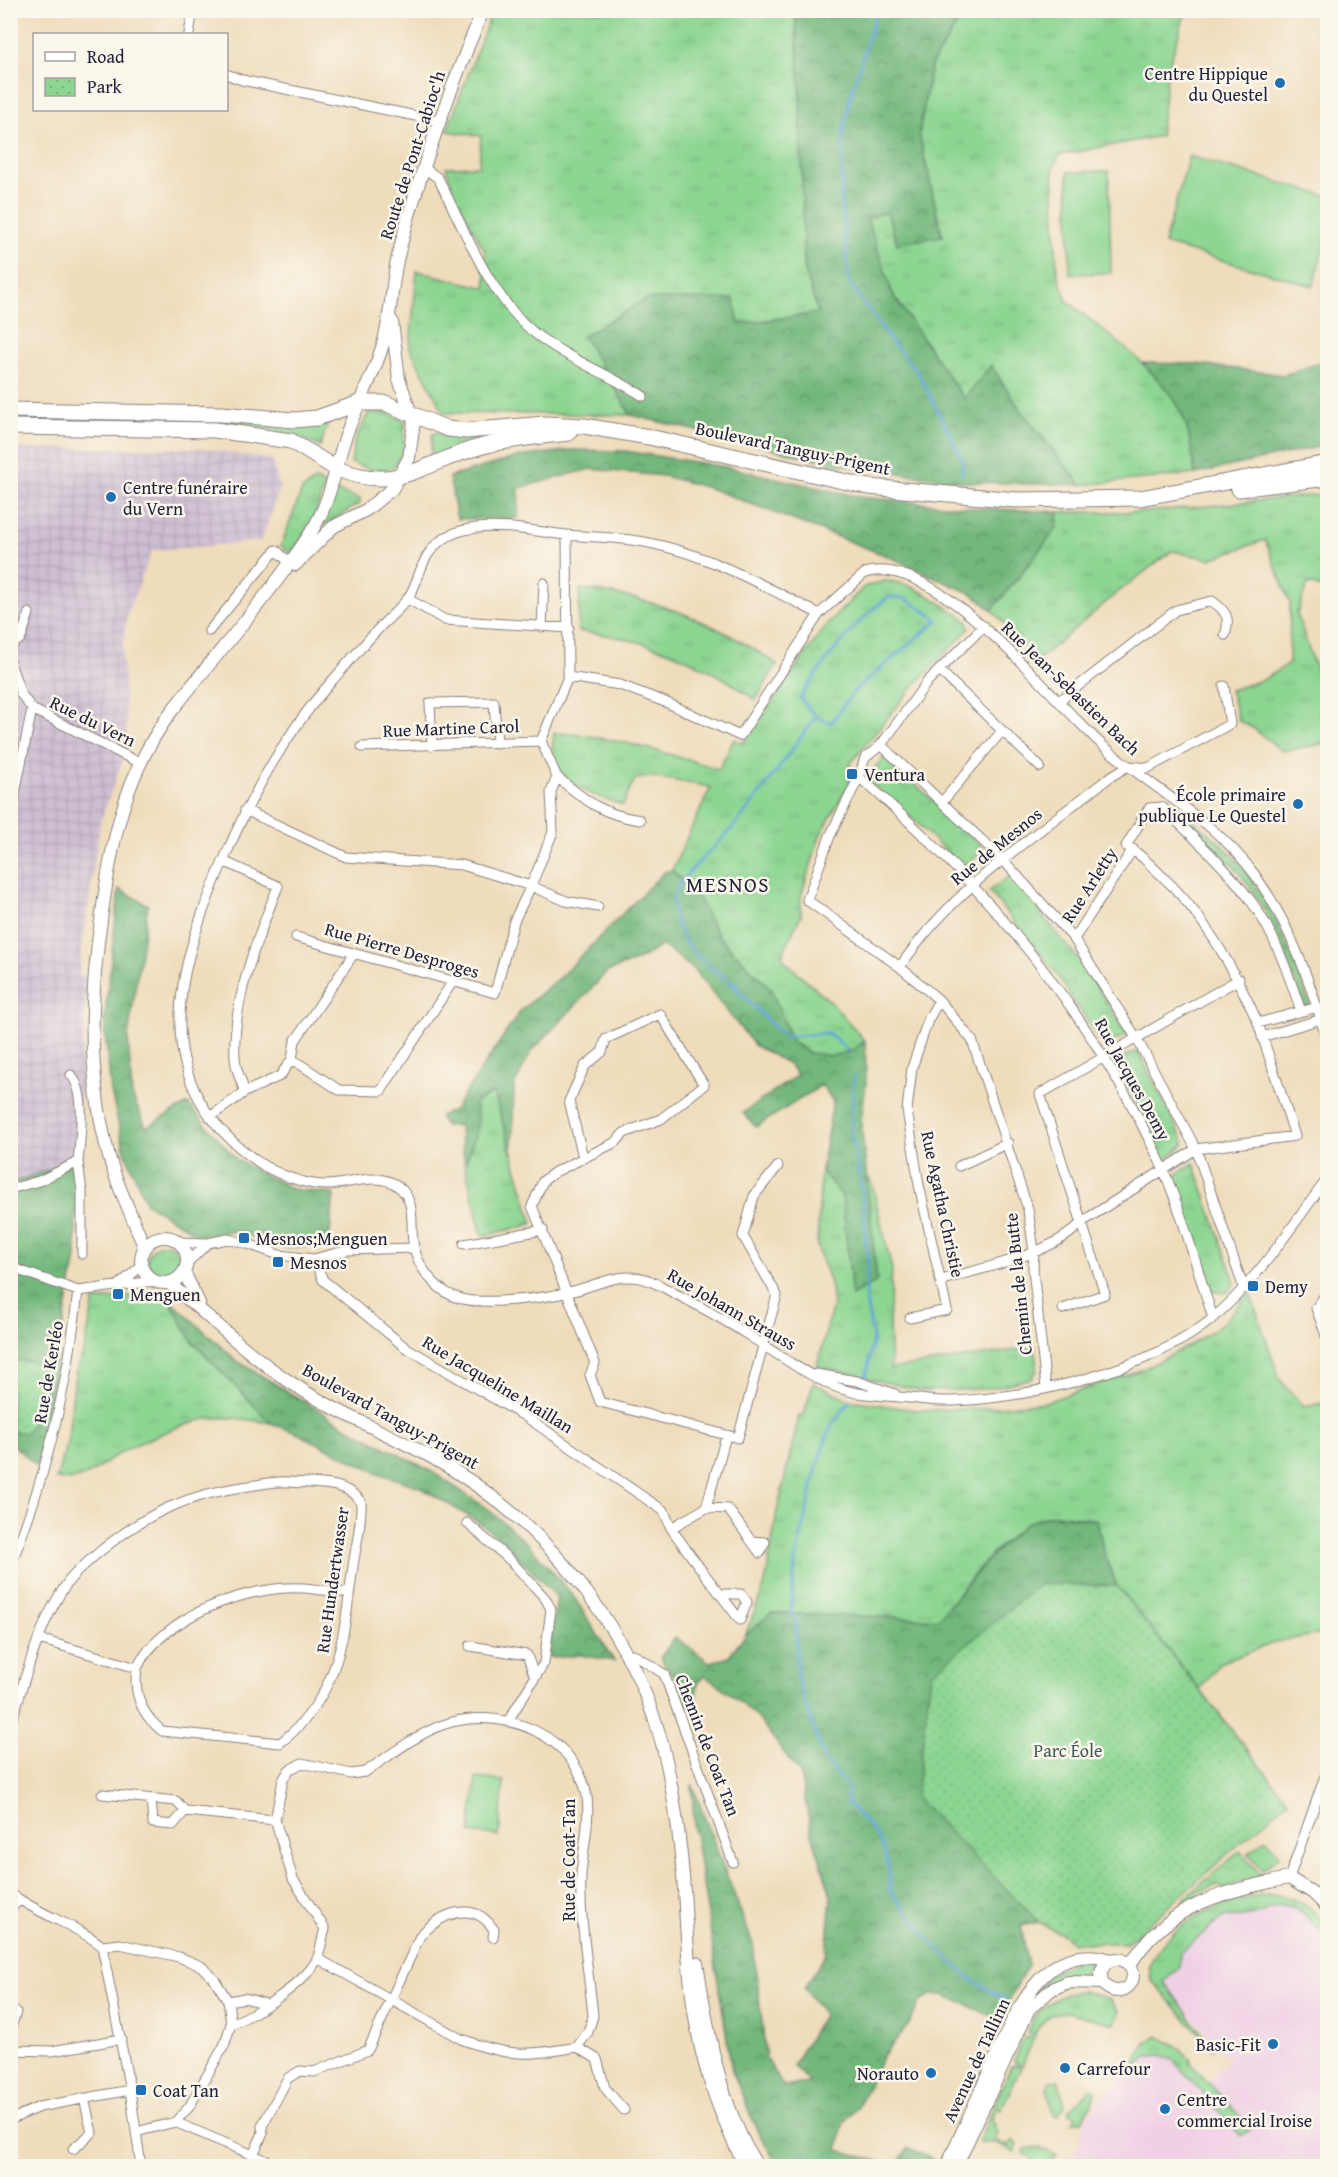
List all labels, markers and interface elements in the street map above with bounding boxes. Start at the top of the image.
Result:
legend [33,33,228,111]
text: Road [87,43,125,70]
place label: Centre Hippique du Questel [1145,60,1268,108]
street label: Route de Pont-Cabioc'h [372,67,452,243]
text: Park [87,73,123,100]
marker: Centre Hippique du Questel [1273,76,1287,90]
street label: Boulevard Tanguy-Prigent [693,414,893,482]
place label: Centre funéraire du Vern [123,474,248,522]
marker: Centre funéraire du Vern [104,490,118,504]
street label: Rue Jean-Sebastien Bach [995,614,1147,762]
street label: Rue du Vern [46,689,140,753]
street label: Rue Martine Carol [382,712,520,744]
place label: Ventura [864,761,926,788]
marker: Ventura [845,767,859,781]
place label: École primaire publique Le Questel [1138,781,1286,829]
marker: École primaire publique Le Questel [1291,797,1305,811]
street label: Rue de Mesnos [944,800,1048,892]
street label: Rue Arletty [1054,842,1124,928]
district label: MESNOS [686,869,770,900]
street label: Rue Pierre Desproges [321,915,483,985]
street label: Rue Jacques Demy [1088,1013,1178,1145]
street label: Rue Agatha Christie [914,1128,972,1280]
street label: Chemin de la Butte [997,1212,1039,1356]
place label: Mesnos;Menguen [256,1225,388,1252]
marker: Mesnos;Menguen [237,1231,251,1245]
place label: Mesnos [290,1249,347,1276]
marker: Mesnos [271,1255,285,1269]
street label: Rue Johann Strauss [662,1261,802,1357]
place label: Demy [1265,1273,1308,1300]
marker: Demy [1246,1279,1260,1293]
place label: Menguen [130,1281,201,1308]
marker: Menguen [111,1287,125,1301]
street label: Rue de Kerléo [26,1319,70,1425]
street label: Rue Jacqueline Maillan [417,1328,579,1440]
street label: Boulevard Tanguy-Prigent [298,1356,485,1476]
street label: Rue Hundertwasser [308,1505,356,1655]
street label: Chemin de Coat Tan [669,1670,747,1820]
park label: Parc Éole [1033,1737,1103,1764]
street label: Rue de Coat-Tan [555,1799,582,1921]
street label: Avenue de Tallinn [935,1993,1017,2127]
place label: Basic-Fit [1196,2031,1262,2058]
marker: Basic-Fit [1266,2037,1280,2051]
place label: Carrefour [1077,2055,1151,2082]
place label: Norauto [857,2060,919,2087]
marker: Carrefour [1058,2061,1072,2075]
marker: Norauto [924,2066,938,2080]
place label: Coat Tan [153,2077,219,2104]
marker: Coat Tan [134,2083,148,2097]
place label: Centre commercial Iroise [1177,2086,1312,2134]
marker: Centre commercial Iroise [1158,2102,1172,2116]

